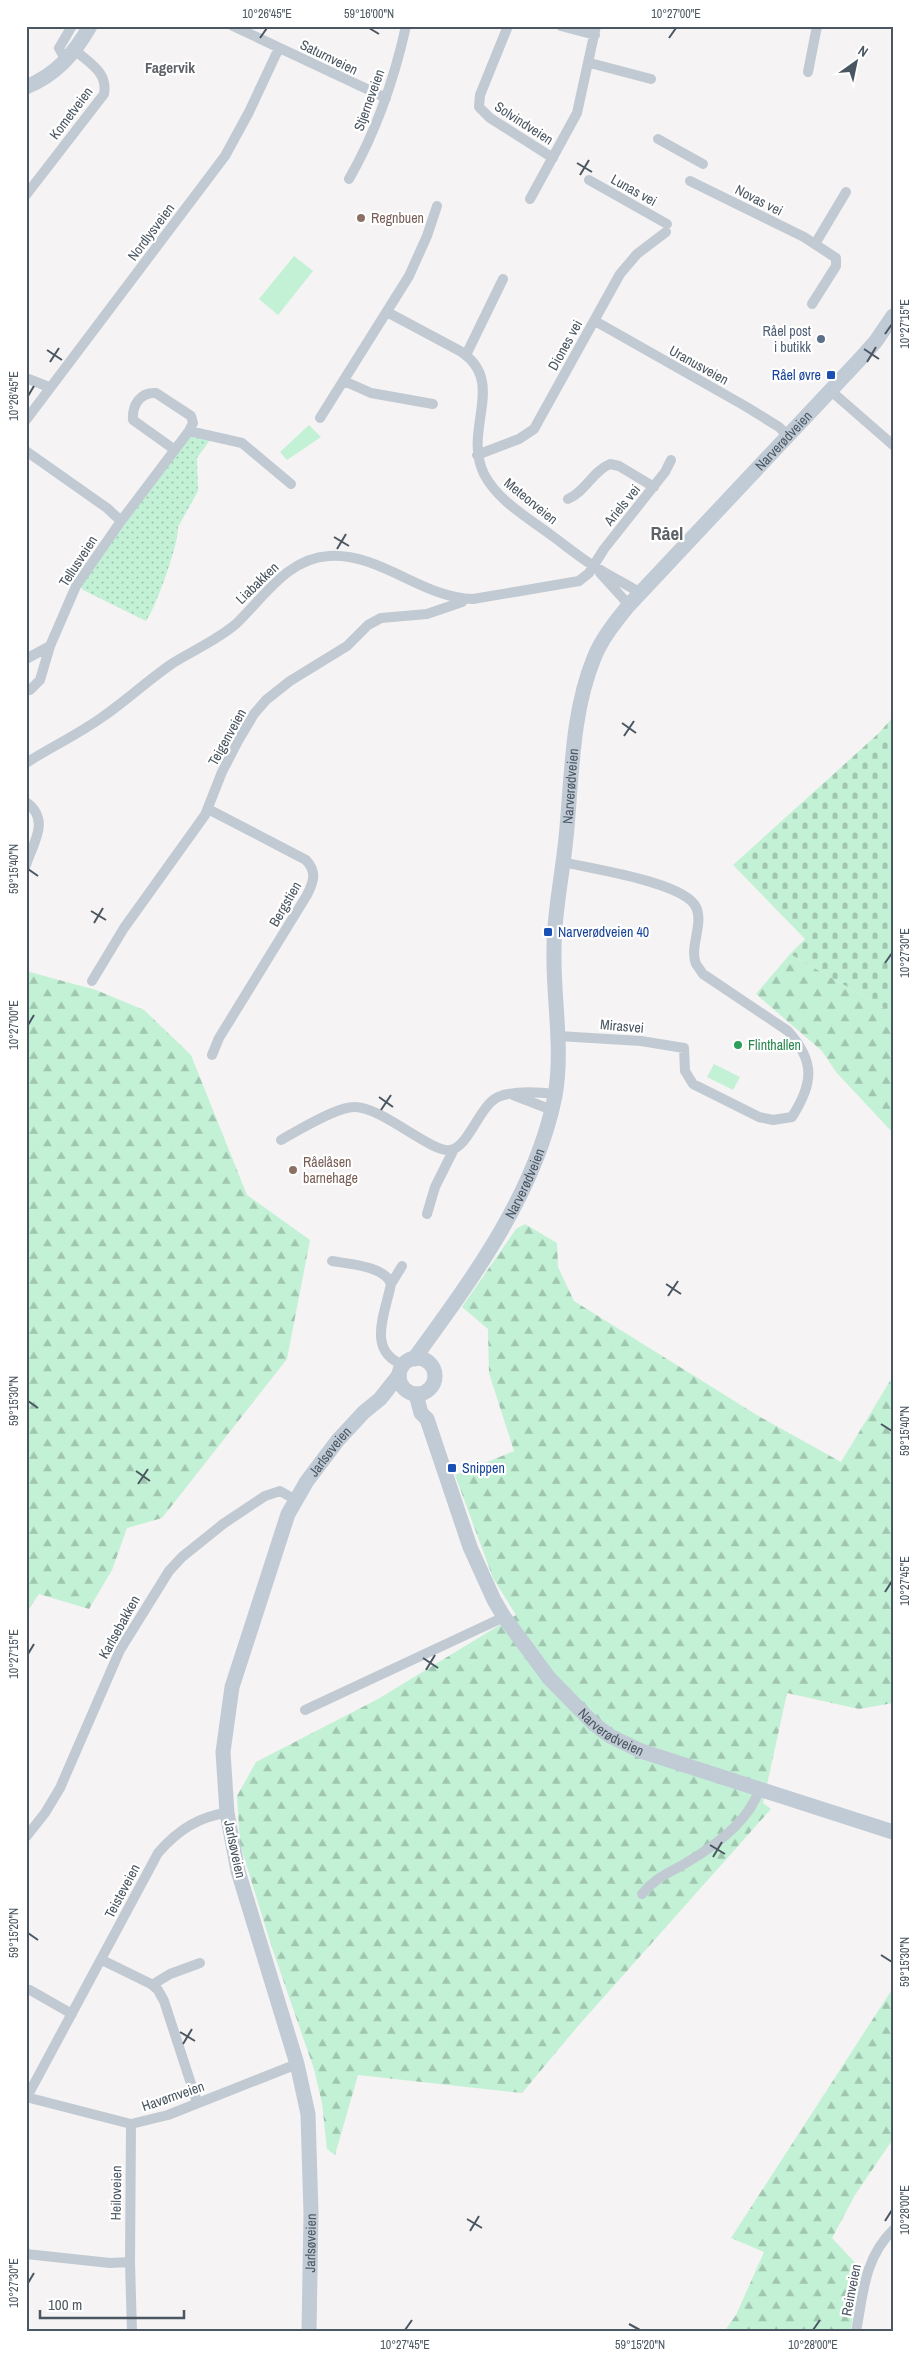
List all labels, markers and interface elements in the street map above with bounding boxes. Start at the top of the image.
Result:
text: 10°26'45"E [242,6,292,22]
text: 59°16'00"N [344,6,394,22]
text: 10°27'00"E [651,6,701,22]
street label: Saturnveien [297,35,361,79]
north arrow [832,38,882,88]
text: N [855,41,871,61]
district label: Fagervik [145,57,195,78]
street label: Stjerneveien [350,67,388,133]
street label: Kometveien [45,83,97,143]
street label: Solvindveien [491,97,557,149]
street label: Lunas vei [608,170,660,210]
street label: Novas vei [732,180,786,220]
street label: Nordlysveien [124,200,178,264]
place label: Regnbuen [371,209,424,227]
marker: Regnbuen [355,212,367,224]
text: 10°27'15"E [897,299,913,349]
street label: Diones vei [544,317,586,373]
place label: Råel post i butikk [763,322,811,356]
marker: Råel post i butikk [815,333,827,345]
street label: Uranusveien [666,341,732,389]
place label: Råel øvre [772,366,821,384]
marker: Råel øvre [825,369,837,381]
text: 10°26'45"E [6,371,22,421]
street label: Narverødveien [751,407,816,474]
street label: Meteorveien [501,474,561,528]
street label: Ariels vei [599,481,644,530]
district label: Råel [651,520,683,546]
street label: Tellusveien [55,532,101,590]
street label: Liabakken [232,558,282,608]
street label: Teigenveien [204,705,250,769]
street label: Narverødveien [558,748,582,825]
text: 59°15'40"N [6,844,22,894]
street label: Bergstien [265,878,305,930]
place label: Narverødveien 40 [558,923,649,941]
marker: Narverødveien 40 [542,926,554,938]
text: 10°27'30"E [897,928,913,978]
text: 10°27'00"E [6,1000,22,1050]
street label: Mirasvei [599,1015,645,1037]
place label: Flinthallen [748,1036,801,1054]
marker: Flinthallen [732,1039,744,1051]
street label: Narverødveien [501,1146,548,1222]
place label: Råelåsen barnehage [303,1153,358,1187]
marker: Råelåsen barnehage [287,1164,299,1176]
text: 59°15'30"N [6,1376,22,1426]
text: 59°15'40"N [897,1406,913,1456]
street label: Jarlsøveien [305,1423,355,1480]
place label: Snippen [462,1459,505,1477]
marker: Snippen [446,1462,458,1474]
text: 10°27'45"E [897,1556,913,1606]
street label: Karlsebakken [94,1592,144,1662]
text: 10°27'15"E [6,1629,22,1679]
street label: Narverødveien [574,1704,647,1760]
street label: Jarlsøveien [220,1818,250,1880]
street label: Teisteveien [100,1861,144,1921]
text: 59°15'20"N [6,1908,22,1958]
text: 59°15'30"N [897,1937,913,1987]
street label: Havørnveien [139,2077,207,2115]
street label: Heiloveien [107,2165,125,2221]
text: 10°28'00"E [897,2185,913,2235]
street label: Jarlsøveien [301,2213,320,2273]
text: 10°27'30"E [6,2258,22,2308]
street label: Reinveien [837,2263,865,2317]
scale bar [40,2288,184,2320]
text: 100 m [48,2294,82,2315]
text: 10°27'45"E [380,2337,430,2353]
text: 59°15'20"N [615,2337,665,2353]
text: 10°28'00"E [788,2337,838,2353]

